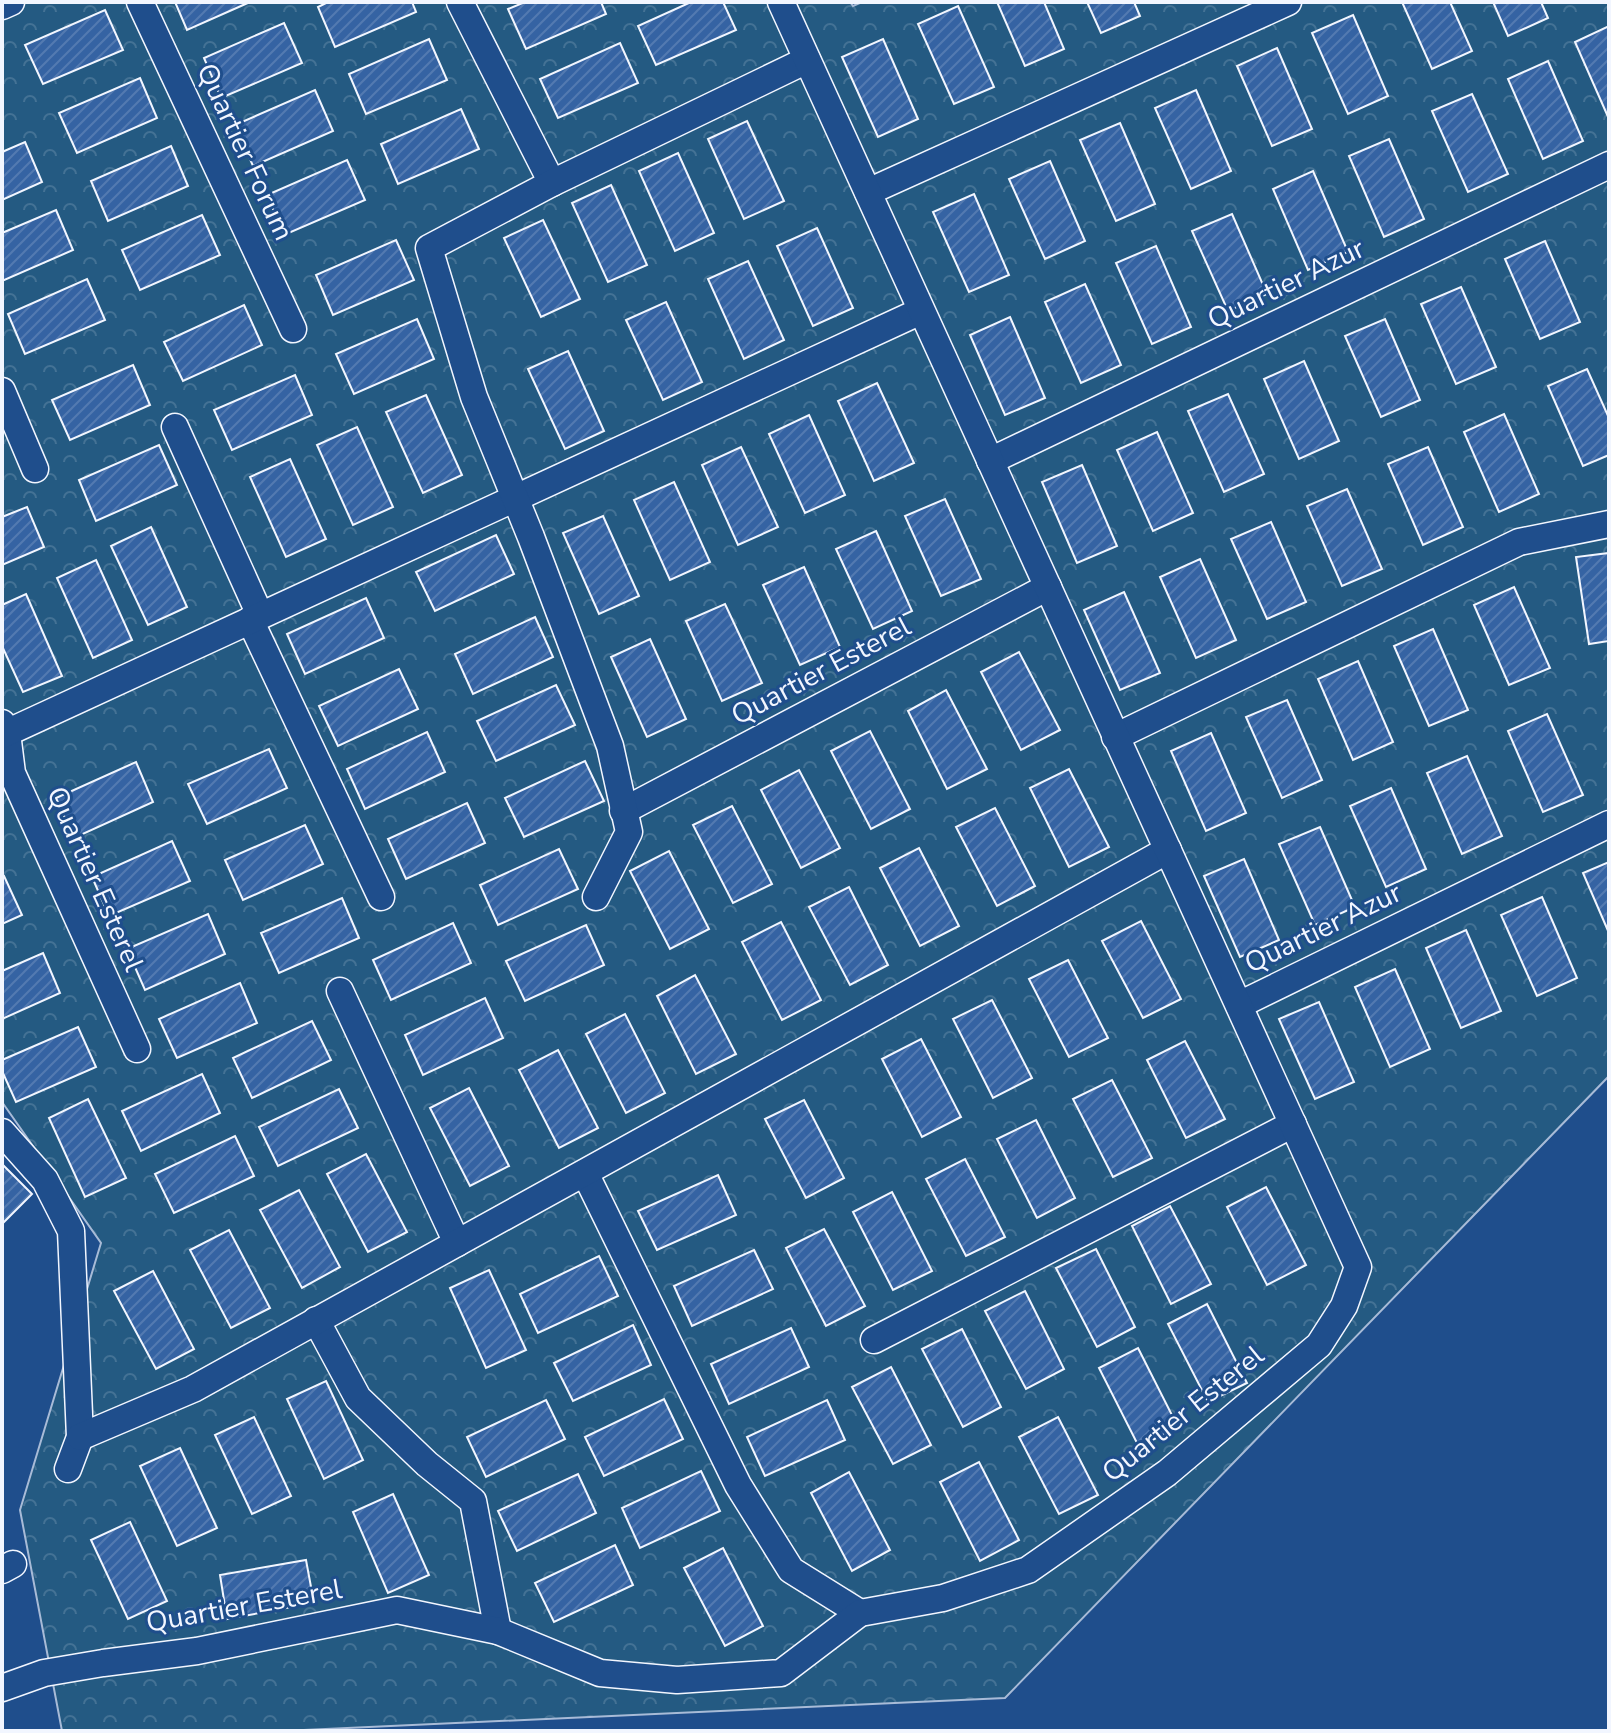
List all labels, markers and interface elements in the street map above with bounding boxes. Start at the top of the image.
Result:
street label: Quartier Forum [187,57,303,247]
street label: Quartier Azur [1201,230,1371,338]
street label: Quartier Esterel [725,607,918,734]
street label: Quartier Esterel [37,781,153,978]
street label: Quartier Azur [1238,874,1408,982]
street label: Quartier Esterel [1094,1336,1273,1491]
street label: Quartier Esterel [143,1570,346,1642]

